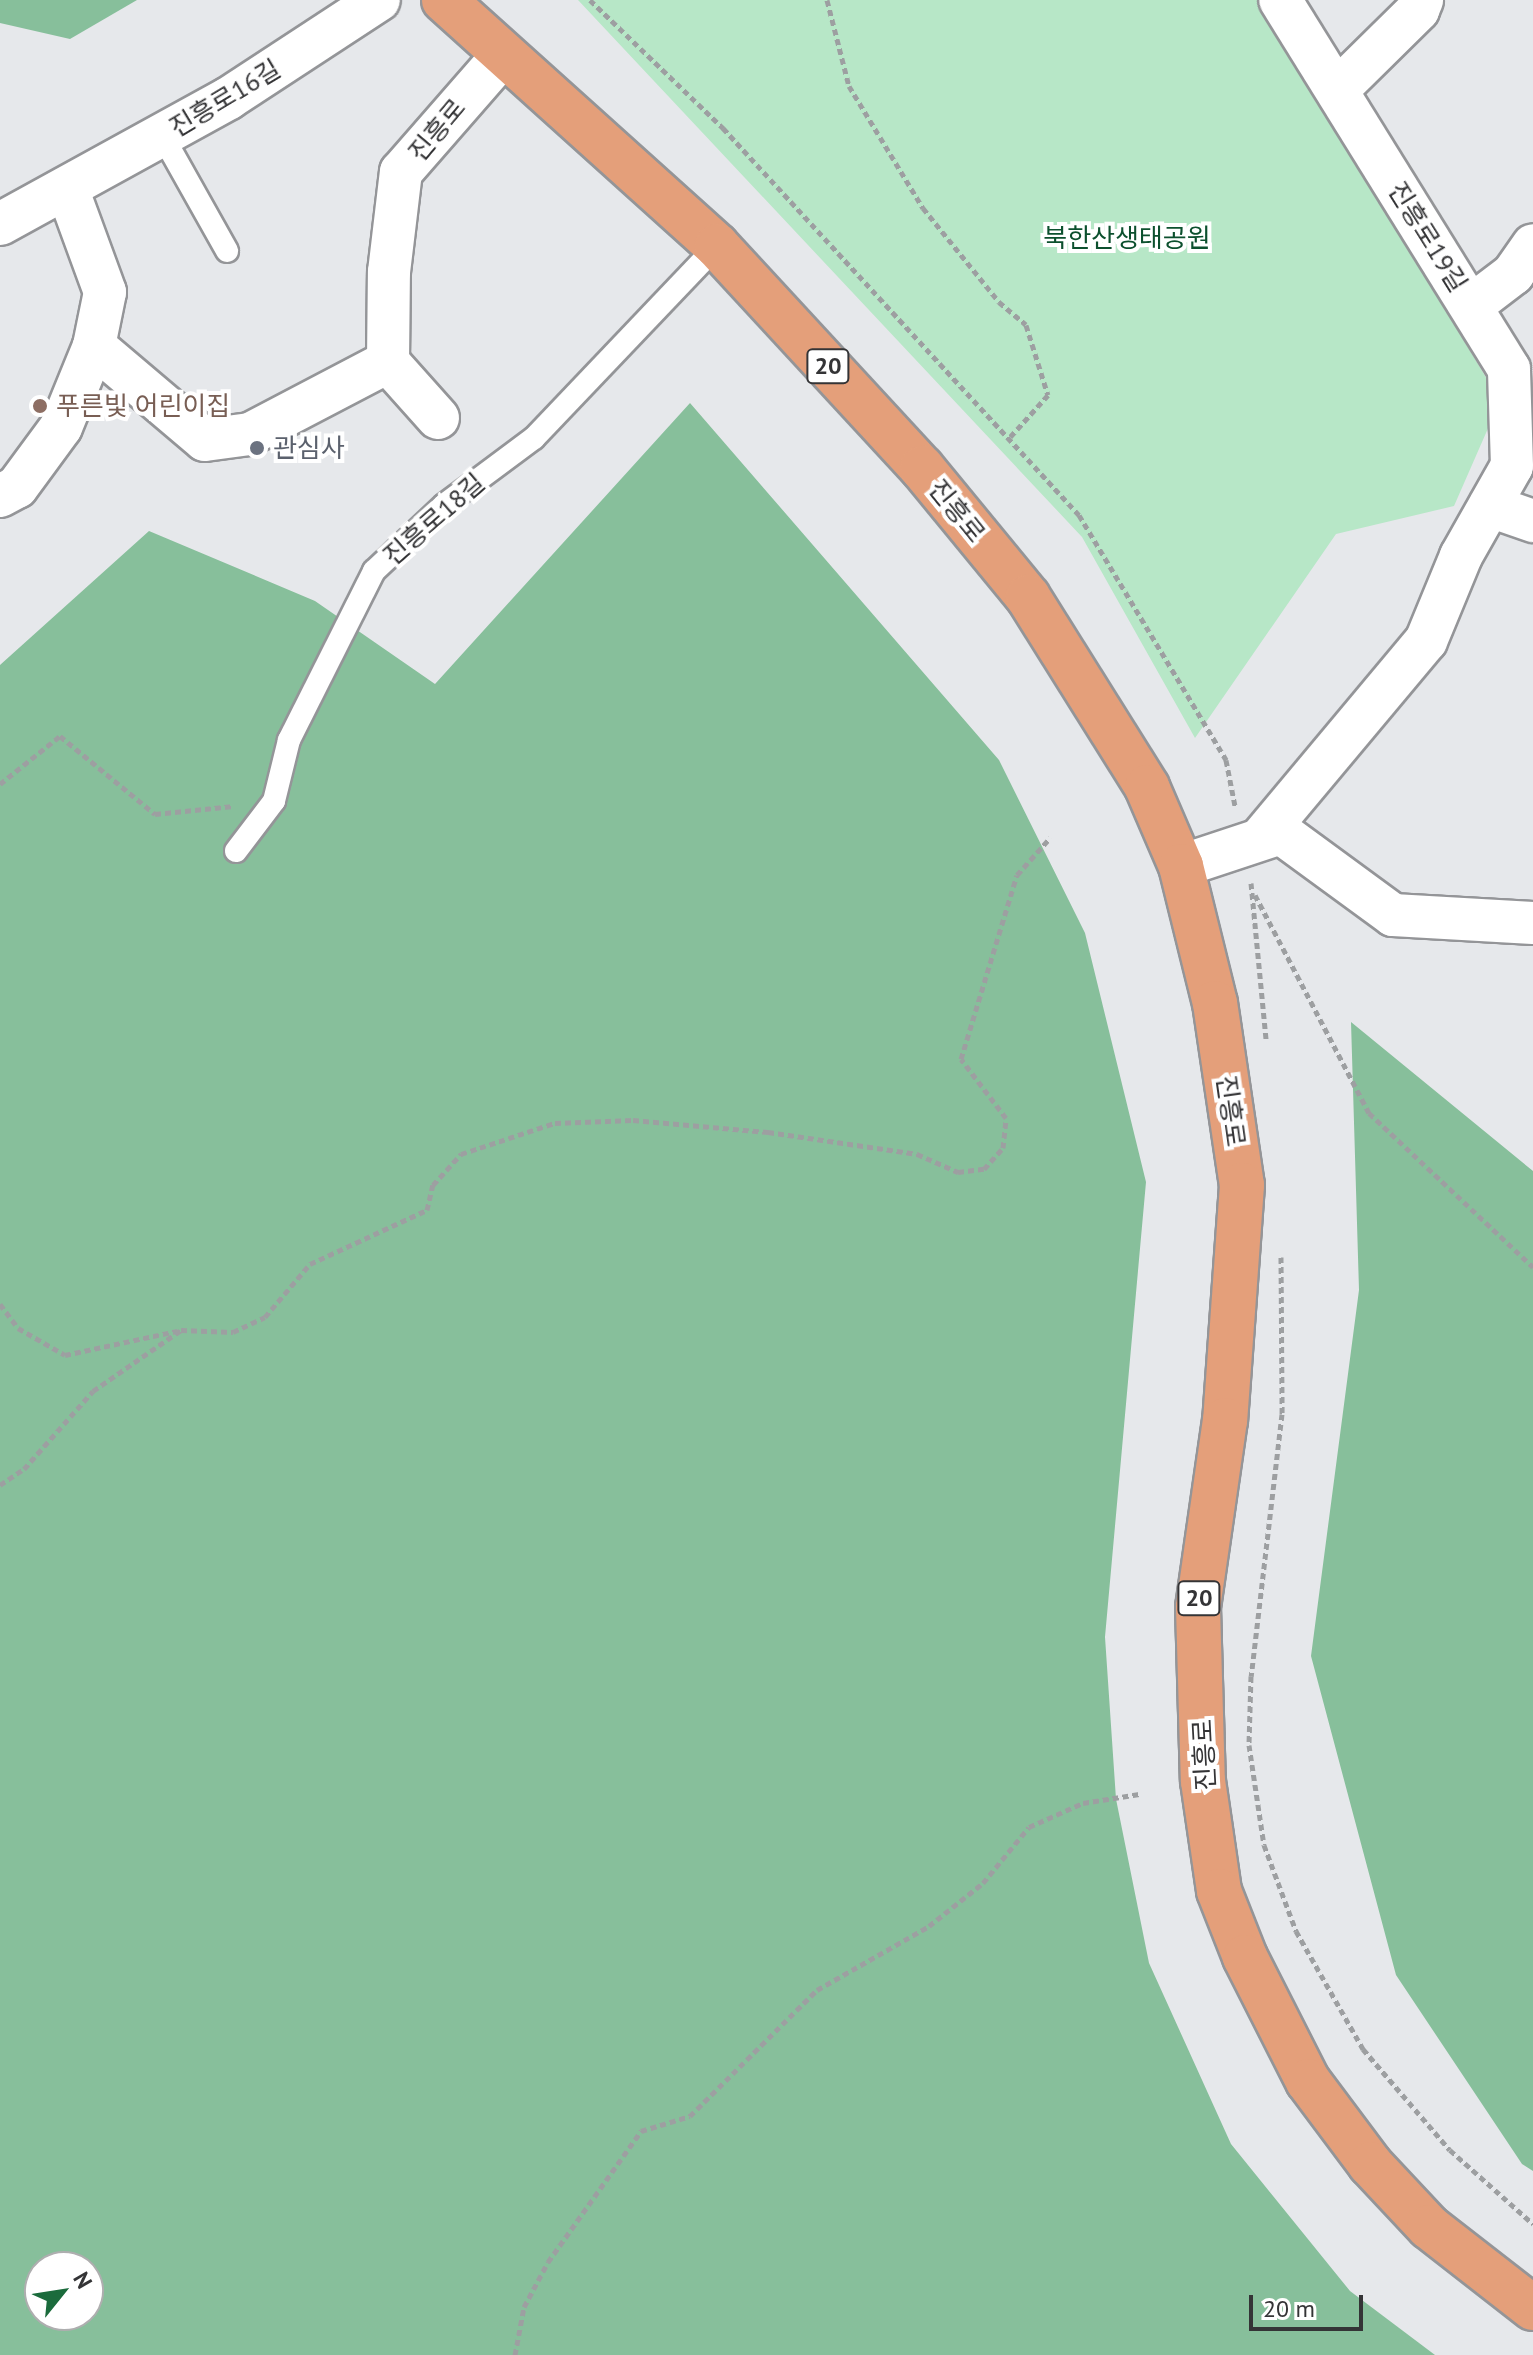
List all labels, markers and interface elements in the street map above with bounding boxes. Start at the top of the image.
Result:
street label: 진흥로16길 [164,53,286,143]
street label: 진흥로 [402,92,472,168]
street label: 진흥로19길 [1382,176,1474,298]
park label: 북한산생태공원 [1043,222,1211,254]
road number: 20 [806,346,850,386]
place label: 푸른빛 어린이집 [56,390,230,422]
marker: 푸른빛 어린이집 [31,397,49,415]
place label: 관심사 [273,432,345,464]
marker: 관심사 [248,439,266,457]
street label: 진흥로18길 [377,467,491,571]
street label: 진흥로 [922,473,992,549]
street label: 진흥로 [1211,1073,1251,1149]
road number: 20 [1177,1578,1221,1618]
street label: 진흥로 [1187,1718,1221,1792]
north arrow [24,2251,104,2331]
text: N [67,2267,99,2293]
scale bar [1253,2279,1367,2329]
text: 20 m [1263,2293,1315,2324]

